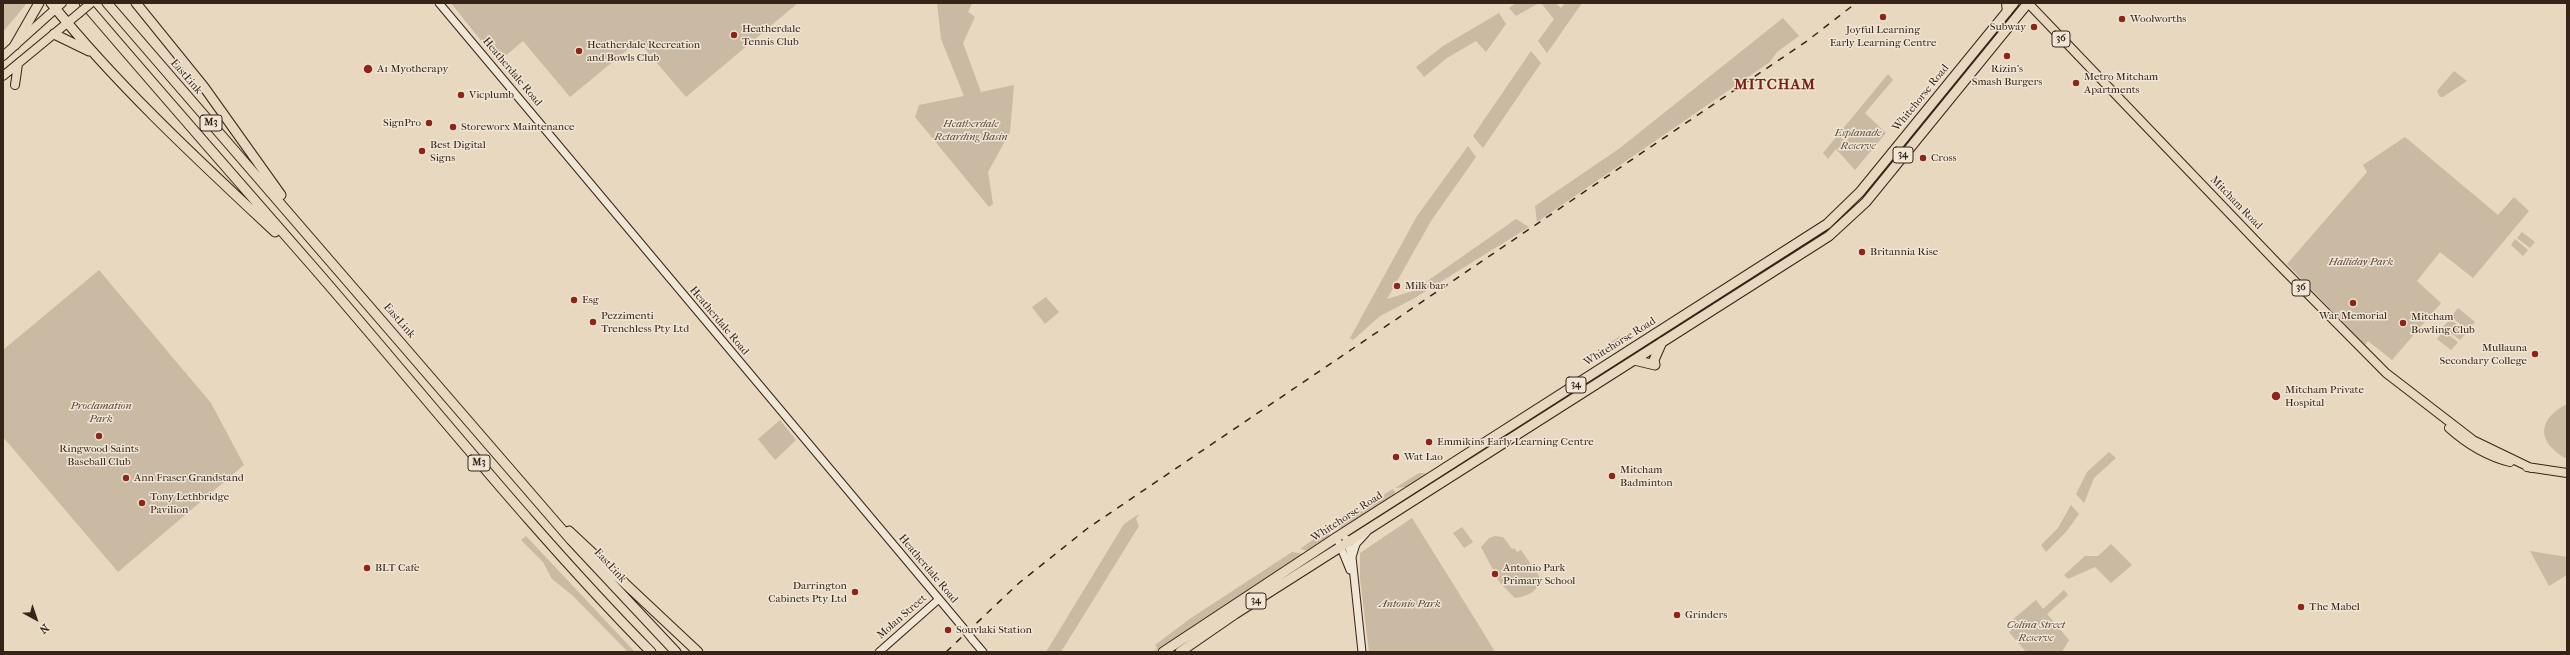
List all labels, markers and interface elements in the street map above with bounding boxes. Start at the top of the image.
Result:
marker: Joyful Learning Early Learning Centre [1878,12,1888,22]
place label: Woolworths [2130,12,2186,26]
marker: Woolworths [2117,14,2127,24]
place label: Subway [1990,20,2026,34]
place label: Heatherdale Tennis Club [742,22,801,48]
marker: Subway [2029,22,2039,32]
place label: Joyful Learning Early Learning Centre [1830,23,1936,49]
marker: Heatherdale Tennis Club [729,30,739,40]
road number: 36 [2052,31,2070,47]
street label: Heatherdale Road [479,35,545,109]
place label: Heatherdale Recreation and Bowls Club [587,38,700,64]
marker: Heatherdale Recreation and Bowls Club [574,46,584,56]
marker: Rizin's Smash Burgers [2002,51,2012,61]
street label: EastLink [167,57,205,97]
place label: A1 Myotherapy [377,62,448,76]
street label: Whitehorse Road [1890,62,1952,134]
place label: Rizin's Smash Burgers [1972,62,2042,88]
marker: A1 Myotherapy [362,63,374,75]
place label: Metro Mitcham Apartments [2084,70,2158,96]
district label: MITCHAM [1734,76,1816,94]
marker: Metro Mitcham Apartments [2071,78,2081,88]
place label: Vicplumb [469,88,514,102]
marker: Vicplumb [456,90,466,100]
road number: M3 [200,115,222,131]
place label: SignPro [383,116,421,130]
park label: Heatherdale Retarding Basin [934,117,1008,143]
marker: SignPro [424,118,434,128]
place label: Storeworx Maintenance [461,120,574,134]
marker: Storeworx Maintenance [448,122,458,132]
park label: Esplanade Reserve [1835,126,1881,152]
place label: Best Digital Signs [430,138,486,164]
marker: Best Digital Signs [417,146,427,156]
road number: 34 [1893,147,1913,163]
place label: Cross [1931,151,1957,165]
marker: Cross [1918,153,1928,163]
street label: Mitcham Road [2207,174,2265,232]
place label: Britannia Rise [1870,245,1938,259]
marker: Britannia Rise [1857,247,1867,257]
park label: Halliday Park [2329,255,2393,269]
place label: Milk bar [1405,279,1445,293]
road number: 36 [2292,280,2310,296]
marker: Milk bar [1392,281,1402,291]
street label: Heatherdale Road [686,284,752,358]
place label: Esg [582,293,599,307]
marker: Esg [569,295,579,305]
marker: War Memorial [2348,298,2358,308]
street label: EastLink [380,301,418,341]
place label: Pezzimenti Trenchless Pty Ltd [601,309,689,335]
place label: War Memorial [2319,309,2387,323]
place label: Mitcham Bowling Club [2411,310,2475,336]
street label: Whitehorse Road [1582,315,1658,369]
marker: Pezzimenti Trenchless Pty Ltd [588,317,598,327]
marker: Mitcham Bowling Club [2398,318,2408,328]
place label: Mullauna Secondary College [2440,341,2527,367]
marker: Mullauna Secondary College [2530,349,2540,359]
road number: 34 [1566,377,1586,393]
place label: Mitcham Private Hospital [2285,383,2364,409]
marker: Mitcham Private Hospital [2270,390,2282,402]
park label: Proclamation Park [70,399,132,425]
marker: Ringwood Saints Baseball Club [94,431,104,441]
place label: Emmikins Early Learning Centre [1437,435,1594,449]
marker: Emmikins Early Learning Centre [1424,437,1434,447]
place label: Ringwood Saints Baseball Club [59,442,139,468]
place label: Wat Lao [1404,450,1443,464]
marker: Wat Lao [1391,452,1401,462]
road number: M3 [468,455,490,471]
place label: Mitcham Badminton [1620,463,1673,489]
place label: Ann Fraser Grandstand [134,471,244,485]
marker: Mitcham Badminton [1607,471,1617,481]
marker: Ann Fraser Grandstand [121,473,131,483]
street label: Whitehorse Road [1309,489,1385,545]
place label: Tony Lethbridge Pavilion [150,490,229,516]
marker: Tony Lethbridge Pavilion [137,498,147,508]
street label: Heatherdale Road [895,532,961,606]
street label: EastLink [591,546,629,586]
place label: BLT Cafe [375,561,419,575]
place label: Antonio Park Primary School [1503,561,1575,587]
marker: BLT Cafe [362,563,372,573]
marker: Antonio Park Primary School [1490,569,1500,579]
place label: Darrington Cabinets Pty Ltd [768,579,847,605]
marker: Darrington Cabinets Pty Ltd [850,587,860,597]
street label: Molan Street [875,592,929,642]
road number: 34 [1246,593,1266,609]
park label: Antonio Park [1379,597,1441,611]
north arrow [16,599,56,639]
place label: The Mabel [2309,600,2360,614]
marker: The Mabel [2296,602,2306,612]
place label: Grinders [1685,608,1727,622]
marker: Grinders [1672,610,1682,620]
park label: Colina Street Reserve [2007,618,2065,644]
text: N [37,621,51,636]
place label: Souvlaki Station [956,623,1032,637]
marker: Souvlaki Station [943,625,953,635]

